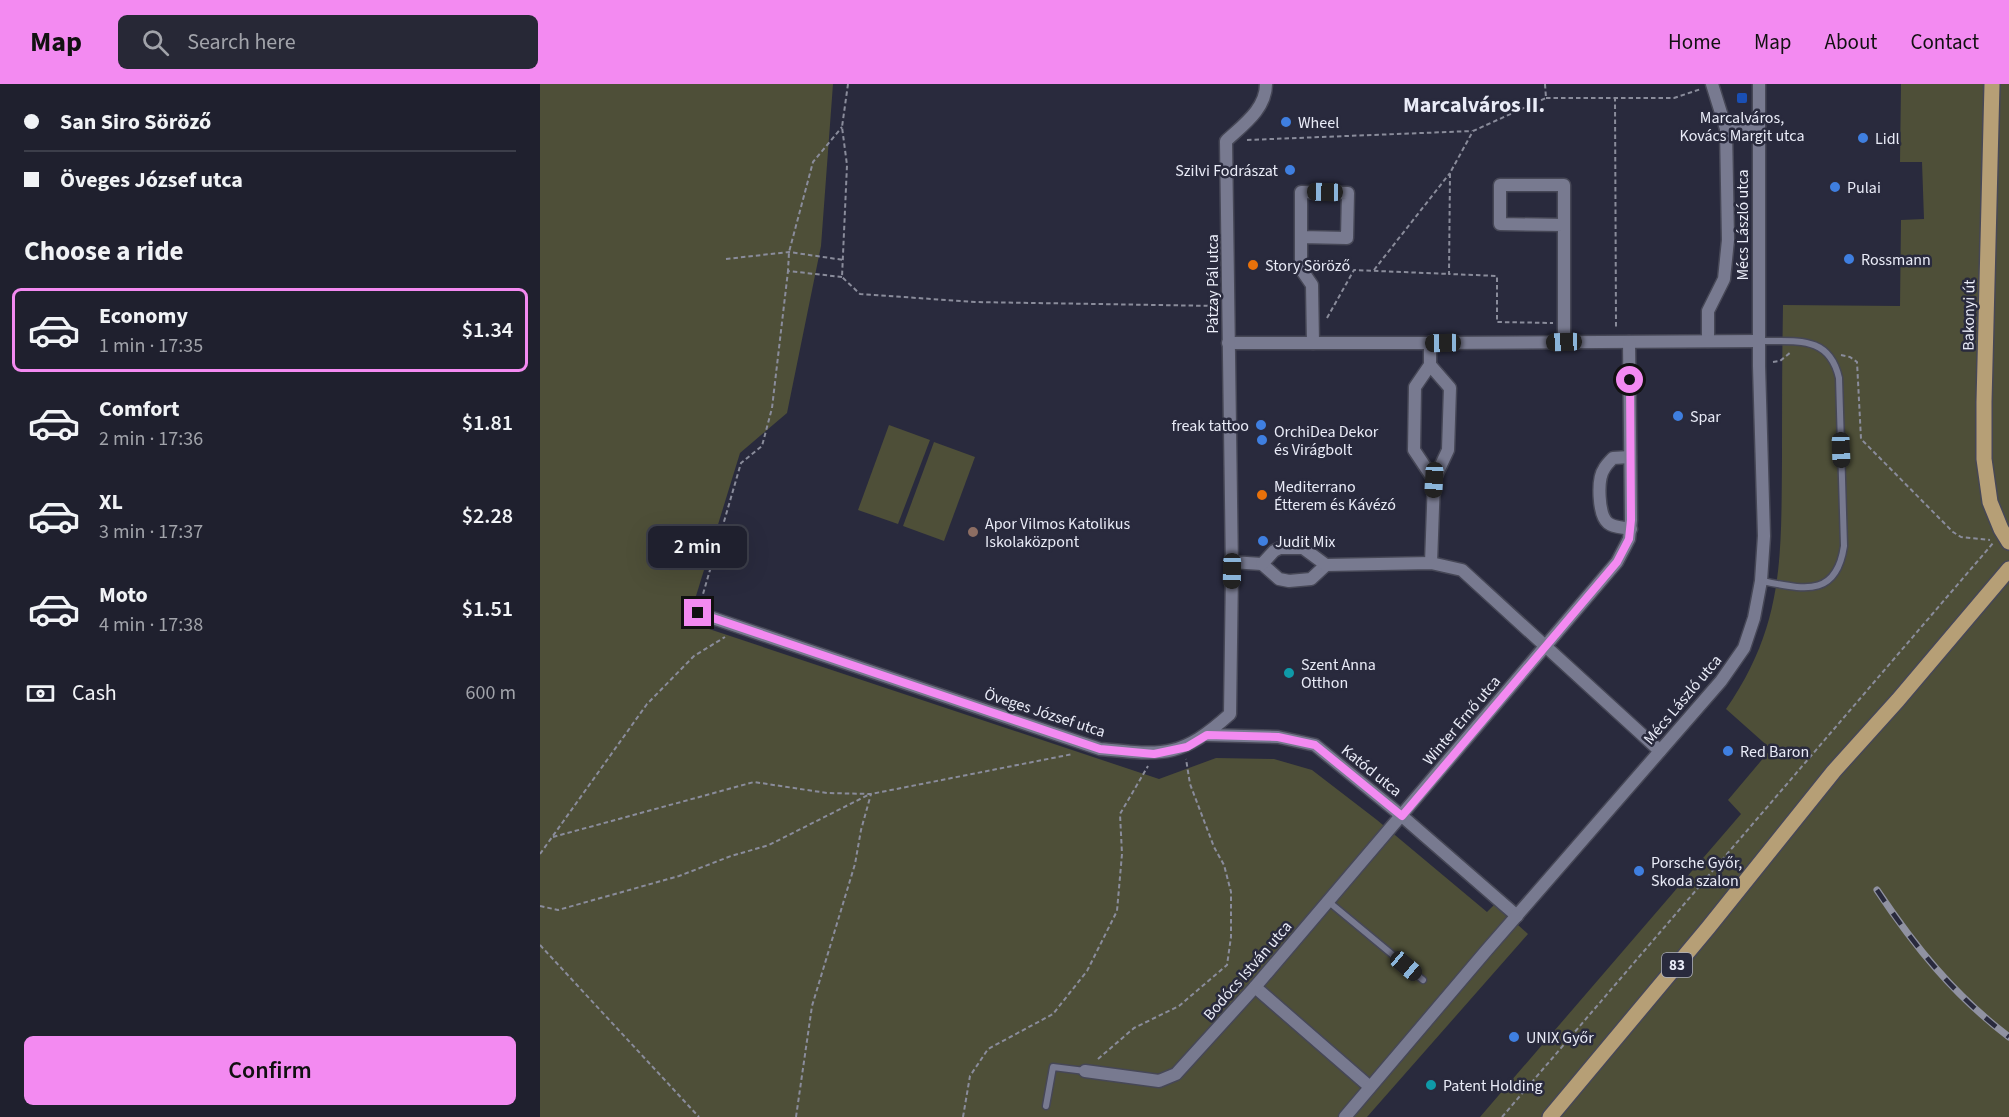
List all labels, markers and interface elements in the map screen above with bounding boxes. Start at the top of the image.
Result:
search box [118,15,538,69]
text: Map [30,22,82,62]
icon: search [139,26,172,59]
text: Search here [187,26,296,58]
text: Home [1668,27,1721,57]
text: Map [1754,27,1792,57]
text: About [1825,27,1877,57]
text: Contact [1910,27,1979,57]
district label: Marcalváros II. [1403,89,1545,121]
marker: Marcalváros, Kovács Margit utca [1735,91,1749,105]
text: San Siro Söröző [60,106,211,138]
place label: Marcalváros, Kovács Margit utca [1680,107,1804,147]
place label: Wheel [1298,112,1339,134]
marker: Wheel [1279,115,1293,129]
place label: Lidl [1875,128,1900,150]
marker: Lidl [1856,131,1870,145]
place label: Szilvi Fodrászat [1175,160,1279,182]
marker: Szilvi Fodrászat [1283,163,1297,177]
text: Öveges József utca [60,164,243,196]
street label: Mécs László utca [1732,169,1754,281]
place label: Pulai [1847,177,1881,199]
marker: Pulai [1828,180,1842,194]
car [1307,183,1343,201]
text: Choose a ride [24,232,184,271]
street label: Pátzay Pál utca [1202,234,1224,334]
place label: Rossmann [1861,249,1931,271]
marker: Rossmann [1842,252,1856,266]
place label: Story Söröző [1265,255,1350,277]
marker: Story Söröző [1246,258,1260,272]
street label: Bakonyi út [1957,279,1981,351]
text: Economy [99,300,188,332]
icon: car [27,303,81,357]
text: $1.34 [462,314,513,346]
text: 1 min · 17:35 [99,332,203,360]
car [1546,332,1582,352]
car [1425,334,1461,352]
route start [1616,366,1643,393]
text: Comfort [99,393,180,425]
icon: car [27,396,81,450]
place label: Spar [1690,406,1721,428]
text: $1.81 [462,407,513,439]
marker: Spar [1671,409,1685,423]
place label: freak tattoo [1172,415,1249,437]
marker: freak tattoo [1254,418,1268,432]
place label: OrchiDea Dekor és Virágbolt [1274,421,1379,461]
text: 2 min · 17:36 [99,425,203,453]
car [1831,432,1851,468]
marker: OrchiDea Dekor és Virágbolt [1255,433,1269,447]
car [1424,462,1444,498]
place label: Mediterrano Étterem és Kávézó [1274,476,1396,516]
text: XL [99,486,123,518]
marker: Mediterrano Étterem és Kávézó [1255,488,1269,502]
icon: car [27,489,81,543]
text: $2.28 [462,500,513,532]
place label: Apor Vilmos Katolikus Iskolaközpont [985,513,1130,553]
text: 3 min · 17:37 [99,518,203,546]
marker: Apor Vilmos Katolikus Iskolaközpont [966,525,980,539]
callout: 2 min [648,526,747,568]
place label: Judit Mix [1275,531,1336,553]
text: 2 min [674,533,721,561]
marker: Judit Mix [1256,534,1270,548]
car [1223,553,1241,589]
text: Moto [99,579,148,611]
icon: car [27,582,81,636]
text: $1.51 [462,593,513,625]
route end [684,599,711,626]
text: 4 min · 17:38 [99,611,203,639]
street label: Mécs László utca [1639,650,1727,749]
place label: Szent Anna Otthon [1301,654,1376,694]
marker: Szent Anna Otthon [1282,666,1296,680]
street label: Winter Ernő utca [1418,671,1506,770]
icon: cash [24,677,57,710]
text: Cash [72,677,117,709]
text: 600 m [466,679,516,707]
street label: Öveges József utca [981,683,1108,743]
street label: Katód utca [1336,740,1406,802]
place label: Red Baron [1740,741,1809,763]
marker: Red Baron [1721,744,1735,758]
place label: Porsche Győr, Skoda szalon [1651,852,1742,892]
marker: Porsche Győr, Skoda szalon [1632,864,1646,878]
street label: Bodócs István utca [1198,916,1297,1025]
car [1386,948,1426,984]
road number: 83 [1662,953,1692,977]
place label: UNIX Győr [1526,1027,1594,1049]
marker: UNIX Győr [1507,1030,1521,1044]
button: Confirm [24,1036,516,1105]
place label: Patent Holding [1443,1075,1543,1097]
marker: Patent Holding [1424,1078,1438,1092]

